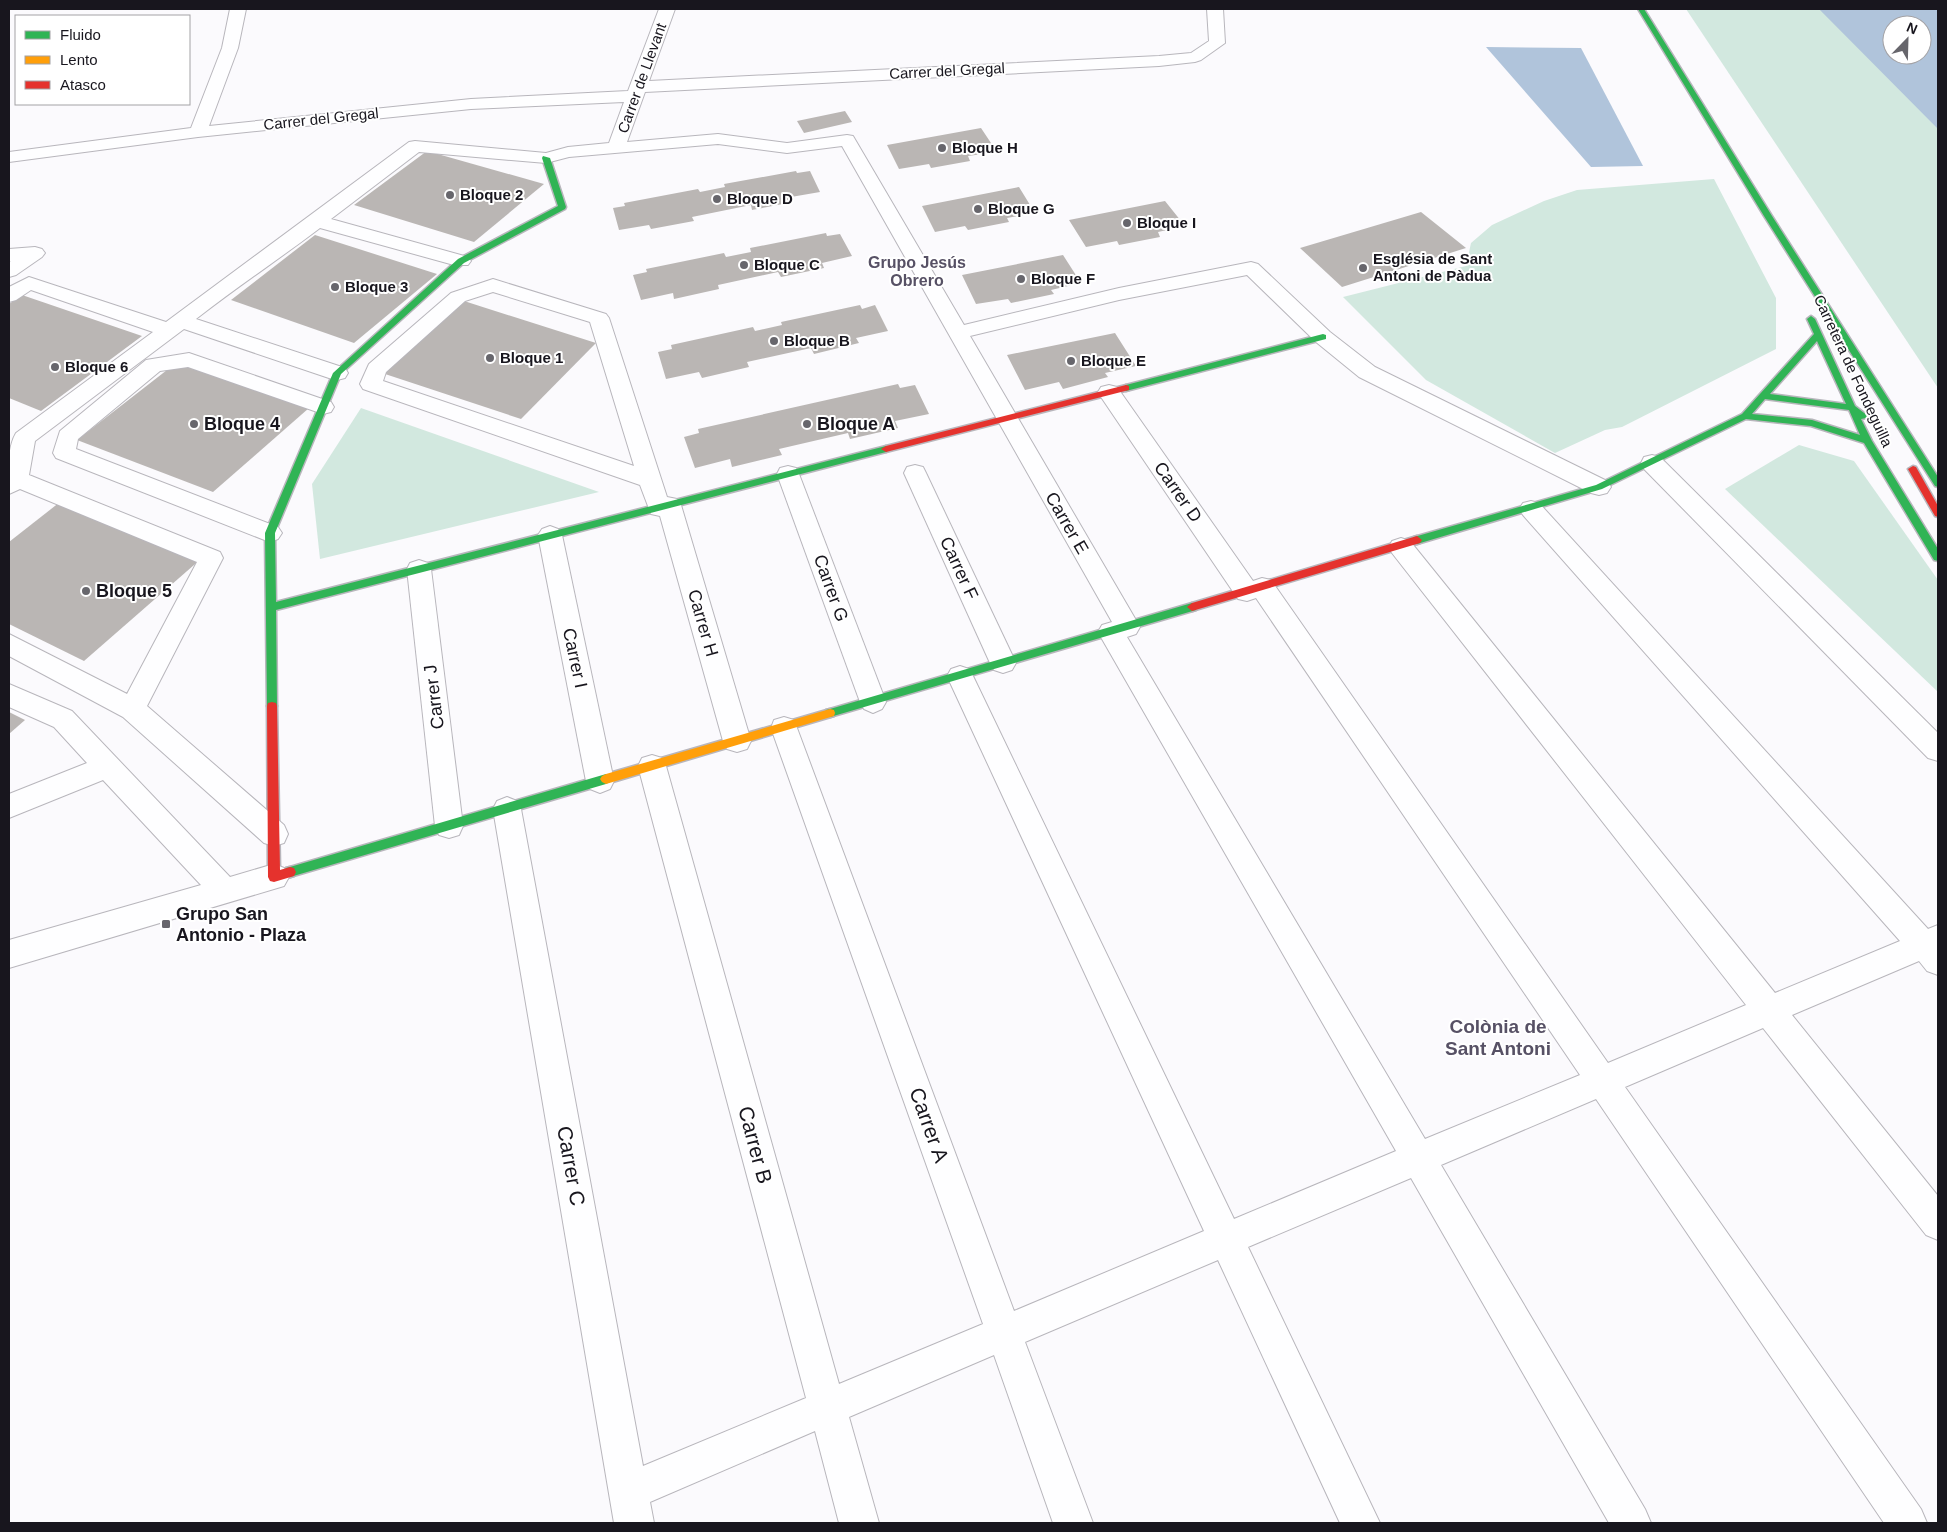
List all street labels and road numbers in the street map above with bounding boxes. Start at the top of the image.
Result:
street label: Carrer de Llevant [614,20,670,135]
street label: Carrer del Gregal [889,59,1005,82]
street label: Carrer del Gregal [262,104,379,133]
street label: Carretera de Fondeguilla [1811,292,1896,450]
street label: Carrer D [1150,458,1206,526]
street label: Carrer E [1041,489,1093,557]
street label: Carrer F [936,533,982,603]
street label: Carrer G [810,552,852,624]
street label: Carrer H [684,587,722,659]
street label: Carrer I [559,626,591,690]
street label: Carrer J [420,664,448,730]
street label: Carrer A [905,1084,954,1165]
street label: Carrer B [734,1104,777,1186]
street label: Carrer C [553,1124,590,1208]

